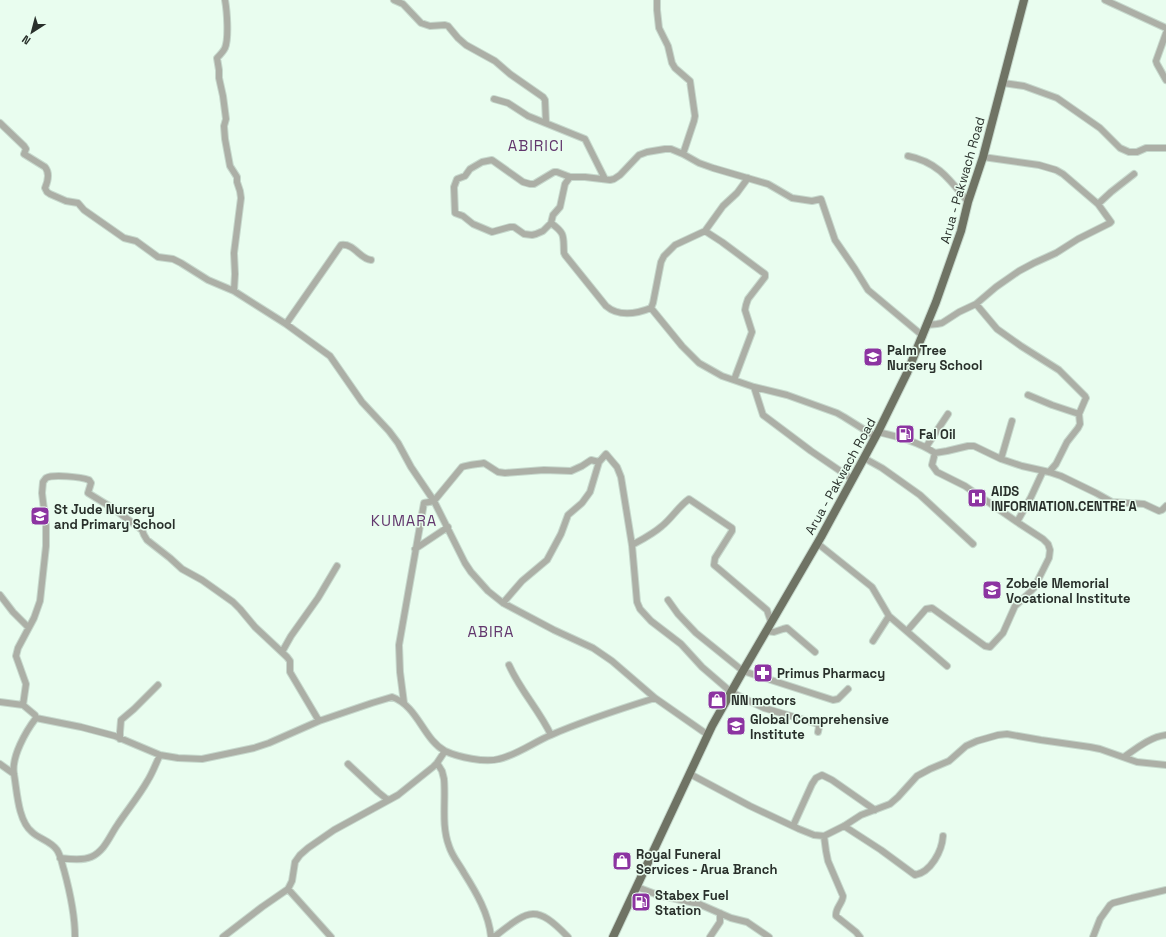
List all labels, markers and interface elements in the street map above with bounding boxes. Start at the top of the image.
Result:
north arrow [12,12,52,52]
text: N [19,32,33,48]
street label: Arua - Pakwach Road [936,115,989,245]
district label: ABIRICI [508,136,564,155]
place label: Palm Tree Nursery School [887,342,982,374]
school or university icon: Palm Tree Nursery School [862,346,884,368]
street label: Arua - Pakwach Road [801,415,880,538]
fuel station icon: Fal Oil [894,423,916,445]
place label: Fal Oil [919,426,956,443]
place label: AIDS INFORMATION.CENTRE A [991,483,1138,515]
hospital icon: AIDS INFORMATION.CENTRE A [966,487,988,509]
place label: St Jude Nursery and Primary School [54,501,176,533]
school or university icon: St Jude Nursery and Primary School [29,505,51,527]
district label: KUMARA [371,511,437,530]
place label: Zobele Memorial Vocational Institute [1006,575,1131,607]
school or university icon: Zobele Memorial Vocational Institute [981,579,1003,601]
district label: ABIRA [468,622,514,641]
pharmacy icon: Primus Pharmacy [752,662,774,684]
place label: Primus Pharmacy [777,665,885,682]
shop icon: NN motors [706,689,728,711]
place label: NN motors [731,692,796,709]
place label: Global Comprehensive Institute [750,711,889,743]
school or university icon: Global Comprehensive Institute [725,715,747,737]
place label: Royal Funeral Services - Arua Branch [636,846,777,878]
shop icon: Royal Funeral Services - Arua Branch [611,850,633,872]
place label: Stabex Fuel Station [655,887,729,919]
fuel station icon: Stabex Fuel Station [630,891,652,913]

